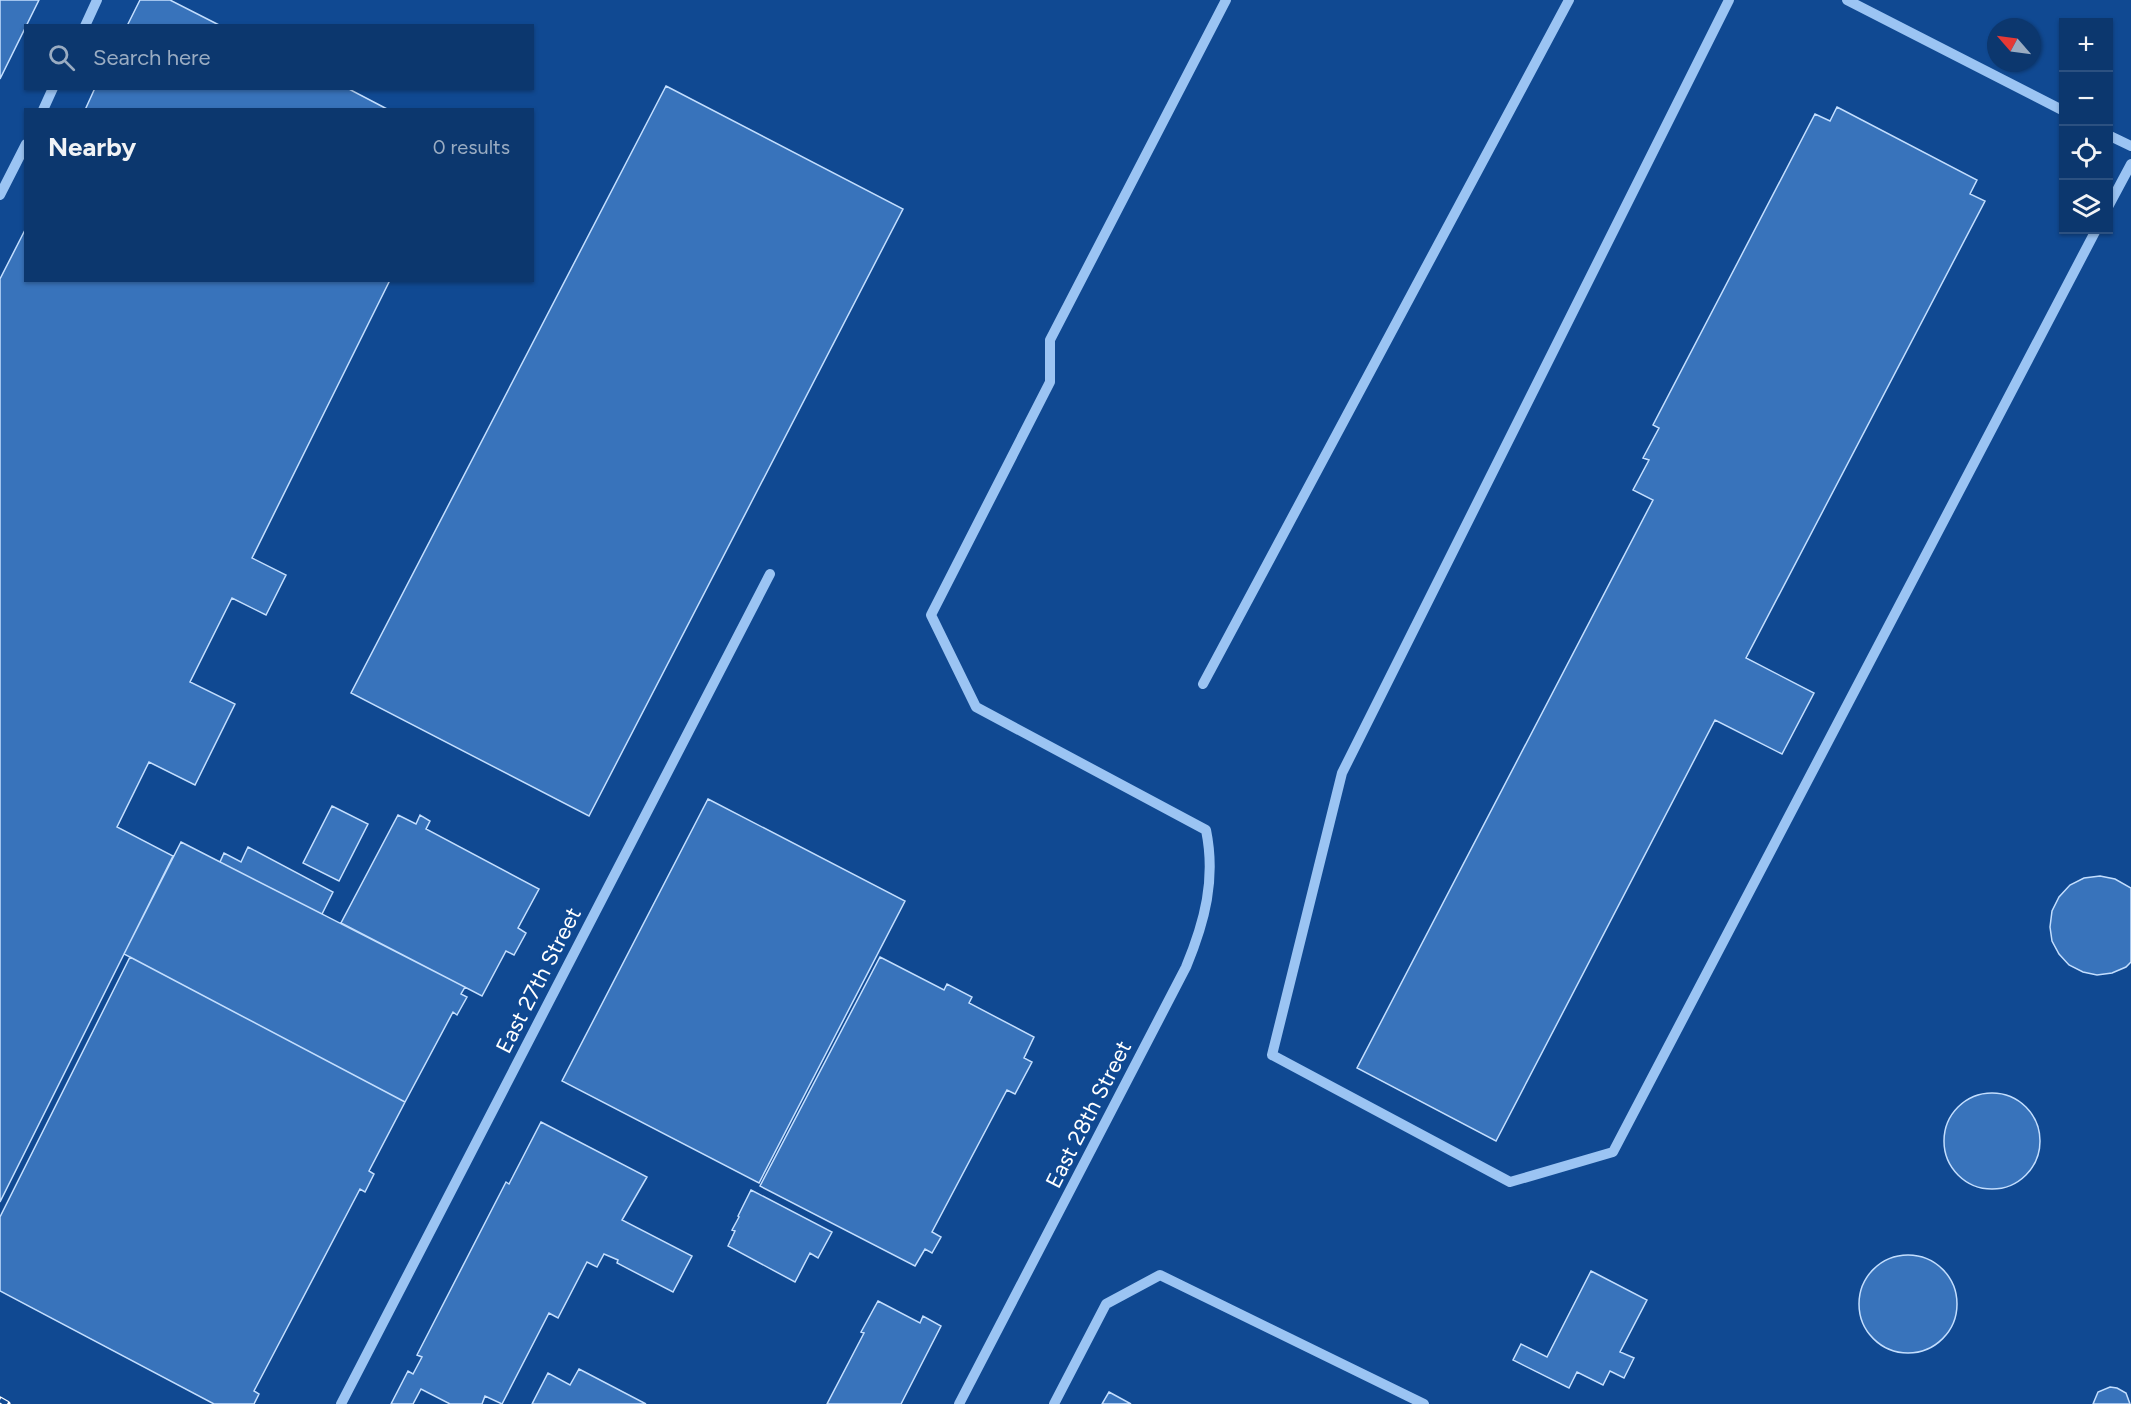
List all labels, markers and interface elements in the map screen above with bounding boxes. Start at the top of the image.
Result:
north arrow [1987,18,2041,72]
map controls [2059,18,2113,234]
button: + [2059,18,2113,72]
search box [24,24,534,90]
icon: search [45,41,78,74]
text: Search here [93,44,211,71]
button: − [2059,72,2113,126]
button: locate [2059,126,2113,180]
text: Nearby [48,131,136,163]
text: 0 results [433,135,510,159]
button: layers [2059,180,2113,234]
street label: East 27th Street [490,903,587,1058]
street label: East 28th Street [1040,1036,1137,1192]

